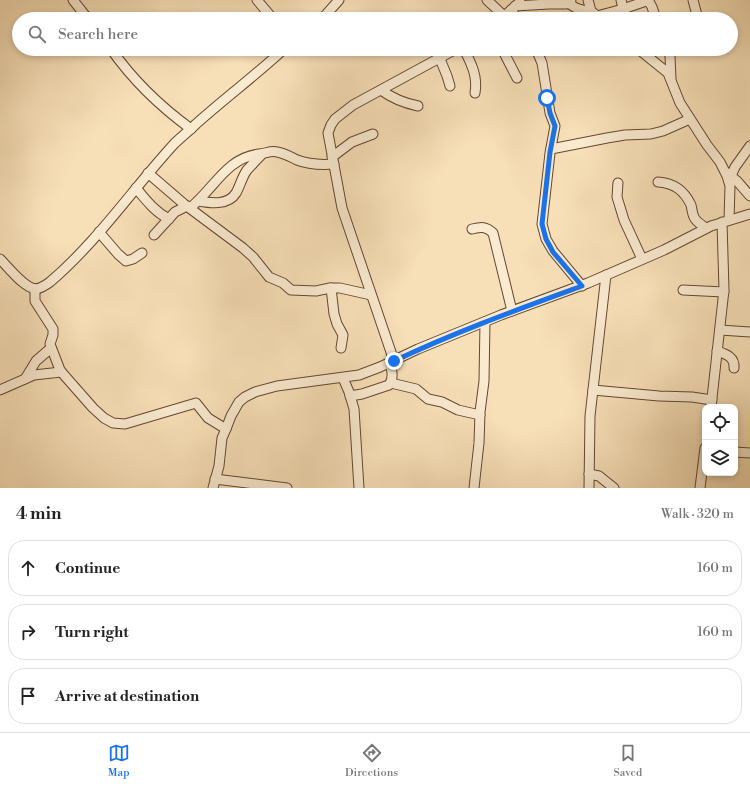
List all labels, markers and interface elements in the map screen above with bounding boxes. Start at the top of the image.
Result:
search box [12,12,738,56]
icon: search [26,23,48,45]
text: Search here [58,25,138,44]
route start [538,89,556,107]
route end [385,352,403,370]
map controls [702,404,738,476]
button: locate [702,404,738,440]
button: layers [702,440,738,476]
text: 4 min [16,503,61,525]
text: Walk · 320 m [661,506,734,522]
icon: ahead [17,557,39,579]
text: Continue [55,559,120,578]
text: 160 m [697,560,733,576]
icon: right [17,621,39,643]
text: Turn right [55,623,129,642]
text: 160 m [697,624,733,640]
icon: arrive [17,685,39,707]
text: Arrive at destination [55,687,199,706]
tab: Map [108,742,130,780]
tab: Directions [345,742,398,780]
tab: Saved [613,742,642,780]

